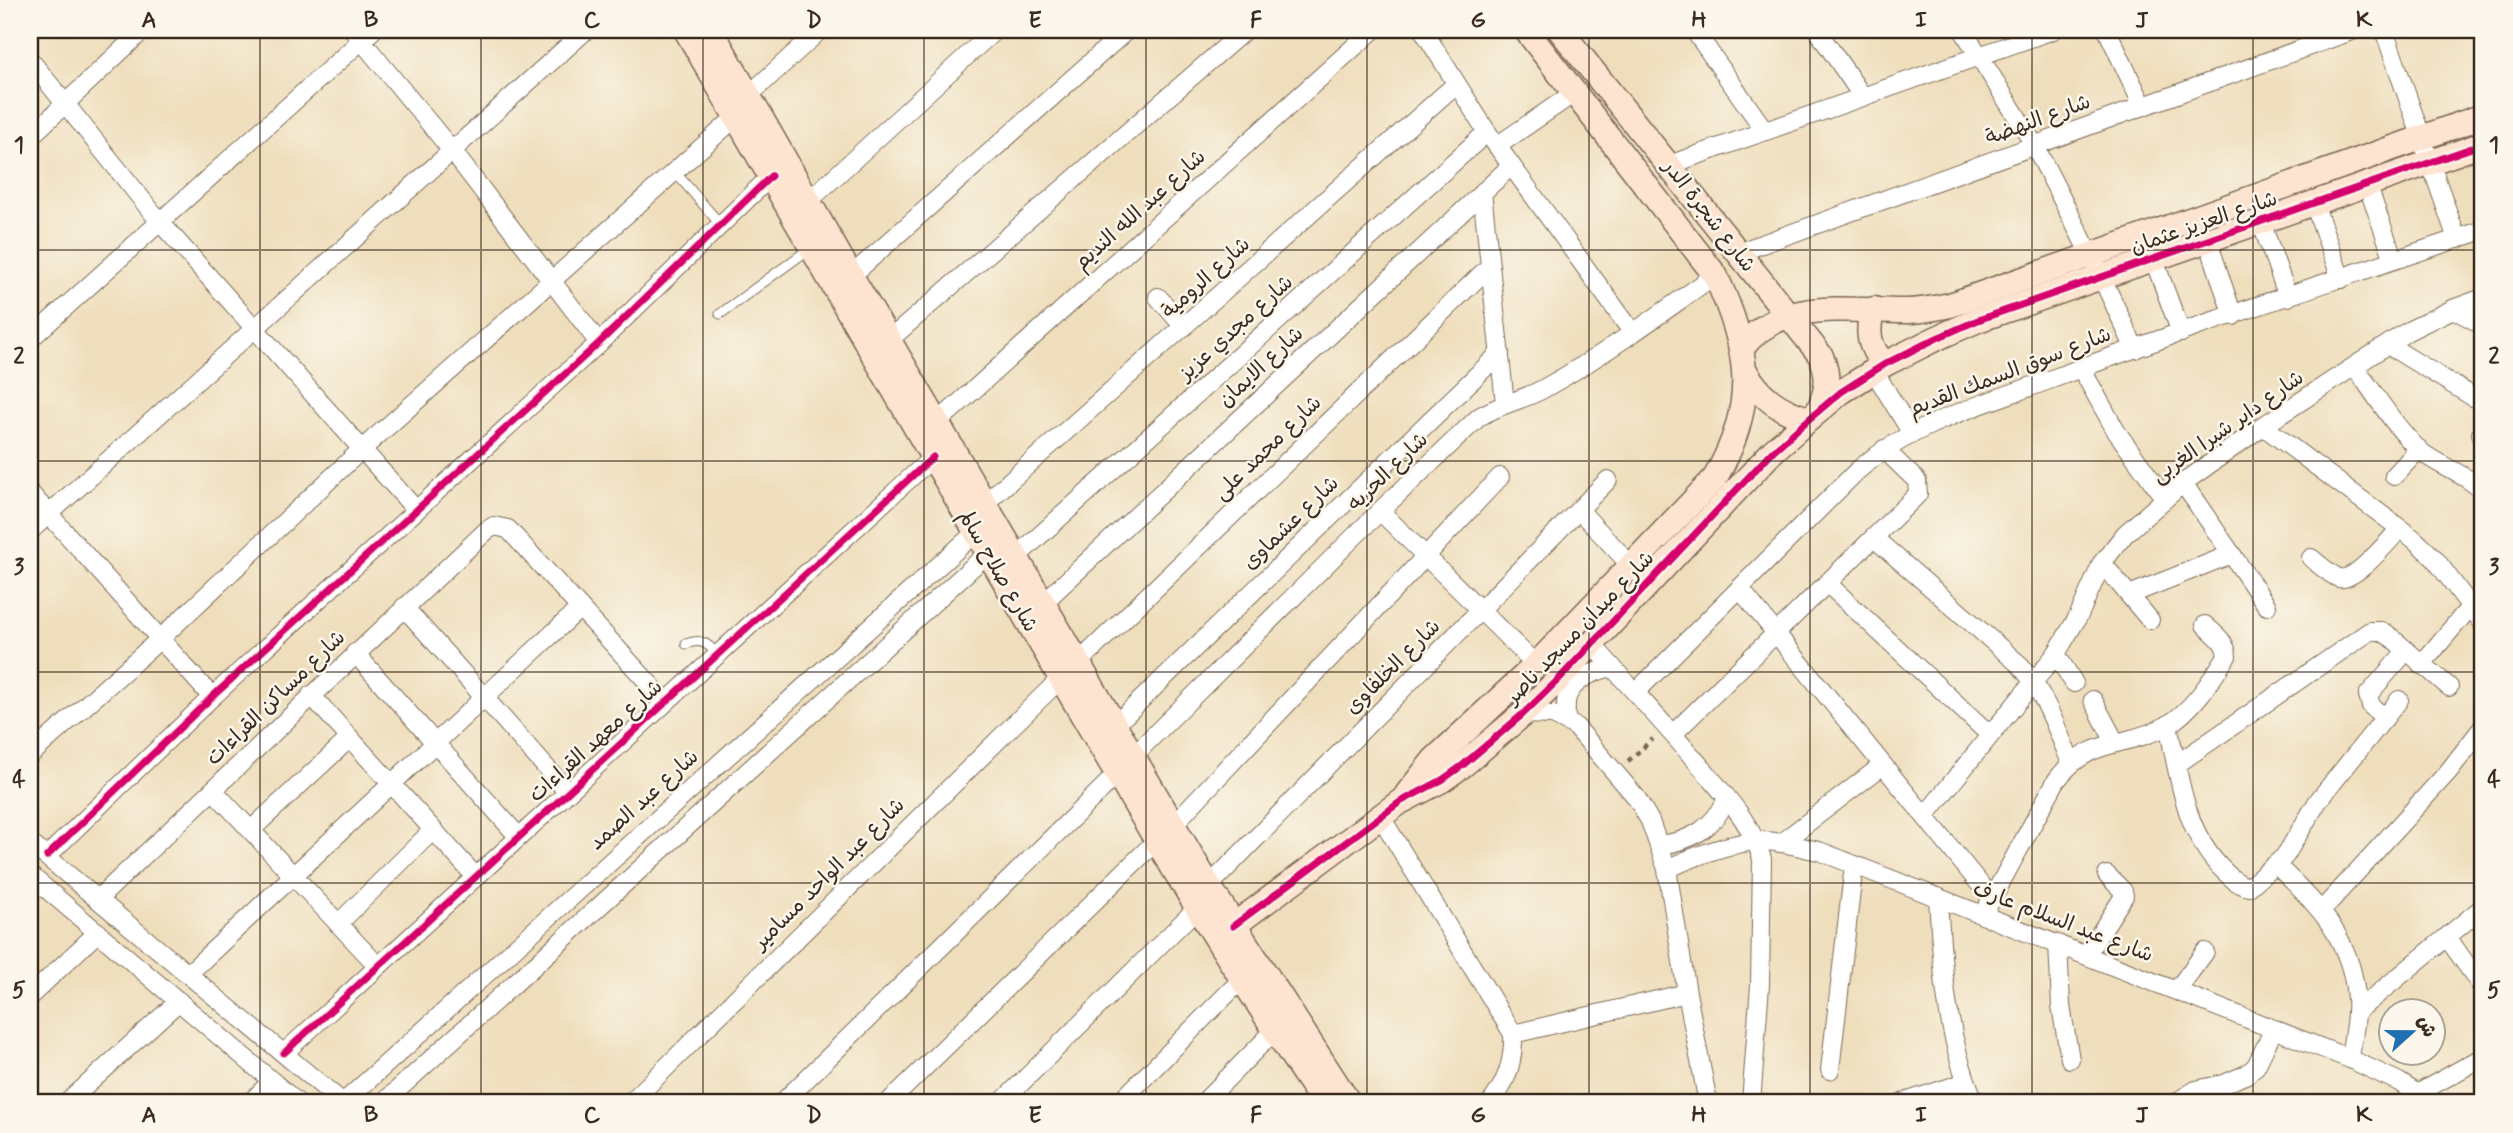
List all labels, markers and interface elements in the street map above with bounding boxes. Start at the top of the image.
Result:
text: A [141,6,157,36]
text: B [364,6,379,36]
text: C [584,6,601,36]
text: D [806,6,822,36]
text: E [1028,6,1042,36]
text: F [1250,6,1262,36]
text: G [1470,6,1486,36]
text: H [1691,6,1707,36]
text: I [1915,6,1927,36]
text: J [2135,6,2149,36]
text: K [2356,6,2373,36]
street label: شارع النهضة [1981,88,2095,152]
text: 1 [14,131,24,161]
text: 1 [2489,131,2499,161]
street label: شارع عبد الله النديم [1068,143,1213,277]
street label: شارع شجرة الدر [1655,152,1762,278]
street label: شارع العزيز عثمان [2127,185,2281,261]
street label: شارع الرومية [1156,231,1256,325]
street label: شارع مجدي عزيز [1171,269,1299,388]
street label: شارع الايمان [1212,320,1310,414]
street label: شارع سوق السمك القديم [1905,320,2116,425]
text: 2 [13,342,25,372]
text: 2 [2488,342,2500,372]
street label: شارع داير شبرا الغربى [2146,364,2310,490]
street label: شارع محمد على [1208,389,1328,507]
street label: شارع الحريه [1341,426,1435,518]
street label: شارع عشماوى [1237,470,1345,576]
street label: شارع صلاح سالم [951,505,1044,638]
street label: شارع ميدان مسجد ناصر [1498,545,1661,712]
text: 3 [14,553,25,583]
text: 3 [2489,553,2500,583]
street label: شارع الخلفاوى [1339,613,1447,721]
street label: شارع مساكن القراءات [200,624,352,772]
street label: شارع معهد القراءات [523,673,669,809]
street label: شارع عبد الصمد [583,743,705,857]
text: 4 [12,765,26,795]
text: 4 [2487,765,2501,795]
street label: شارع عبد الواحد مسامير [745,792,911,958]
street label: شارع عبد السلام عارف [1969,875,2157,970]
text: 5 [12,976,26,1006]
text: 5 [2487,976,2501,1006]
north arrow [2376,996,2446,1066]
text: ش [2411,1012,2442,1041]
text: A [141,1101,157,1131]
text: B [364,1101,379,1131]
text: C [584,1101,601,1131]
text: D [806,1101,822,1131]
text: E [1028,1101,1042,1131]
text: F [1250,1101,1262,1131]
text: G [1470,1101,1486,1131]
text: H [1691,1101,1707,1131]
text: I [1915,1101,1927,1131]
text: J [2135,1101,2149,1131]
text: K [2356,1101,2373,1131]

